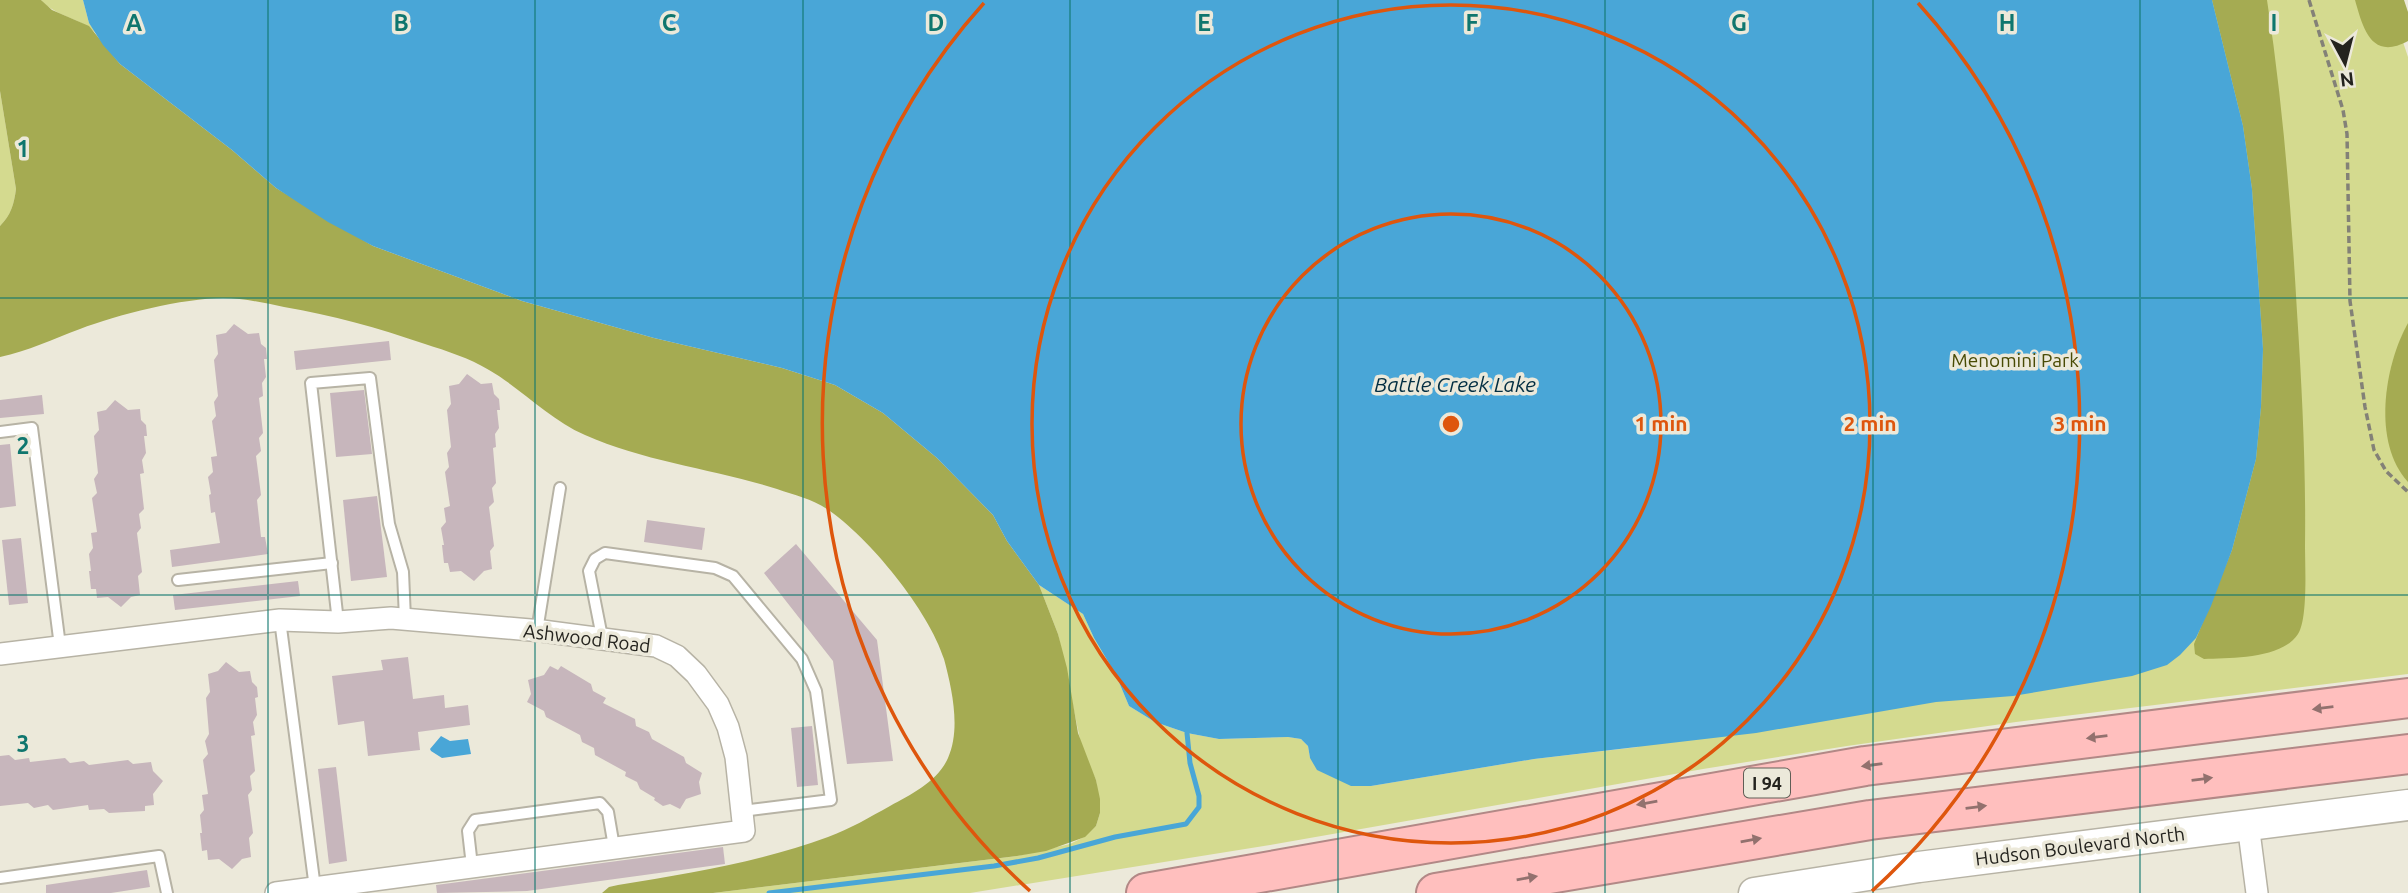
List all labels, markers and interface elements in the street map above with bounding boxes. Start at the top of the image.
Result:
text: A [126,10,142,35]
text: B [393,10,409,35]
text: C [662,10,677,35]
text: D [928,10,944,35]
text: E [1197,10,1211,35]
text: F [1466,10,1479,35]
text: G [1731,10,1747,35]
text: H [1999,10,2015,35]
text: I [2271,10,2277,35]
north arrow [2310,28,2380,98]
text: N [2339,68,2355,92]
text: 1 [17,136,29,161]
park label: Menomini Park [1951,349,2079,371]
water label: Battle Creek Lake [1374,372,1536,396]
text: 1 min [1634,411,1688,435]
text: 2 min [1843,411,1897,435]
text: 3 min [2053,411,2107,435]
centre of rings [1439,412,1463,436]
text: 2 [17,433,29,458]
street label: Ashwood Road [522,619,652,657]
one-way arrow [2312,703,2334,714]
text: 3 [17,731,29,756]
one-way arrow [2086,731,2108,742]
one-way arrow [1861,760,1883,771]
road number: I 94 [1744,768,1790,798]
one-way arrow [2191,774,2213,785]
one-way arrow [1636,798,1658,809]
one-way arrow [1966,801,1988,812]
street label: Hudson Boulevard North [1974,822,2186,870]
one-way arrow [1741,834,1763,845]
one-way arrow [1516,872,1538,883]

